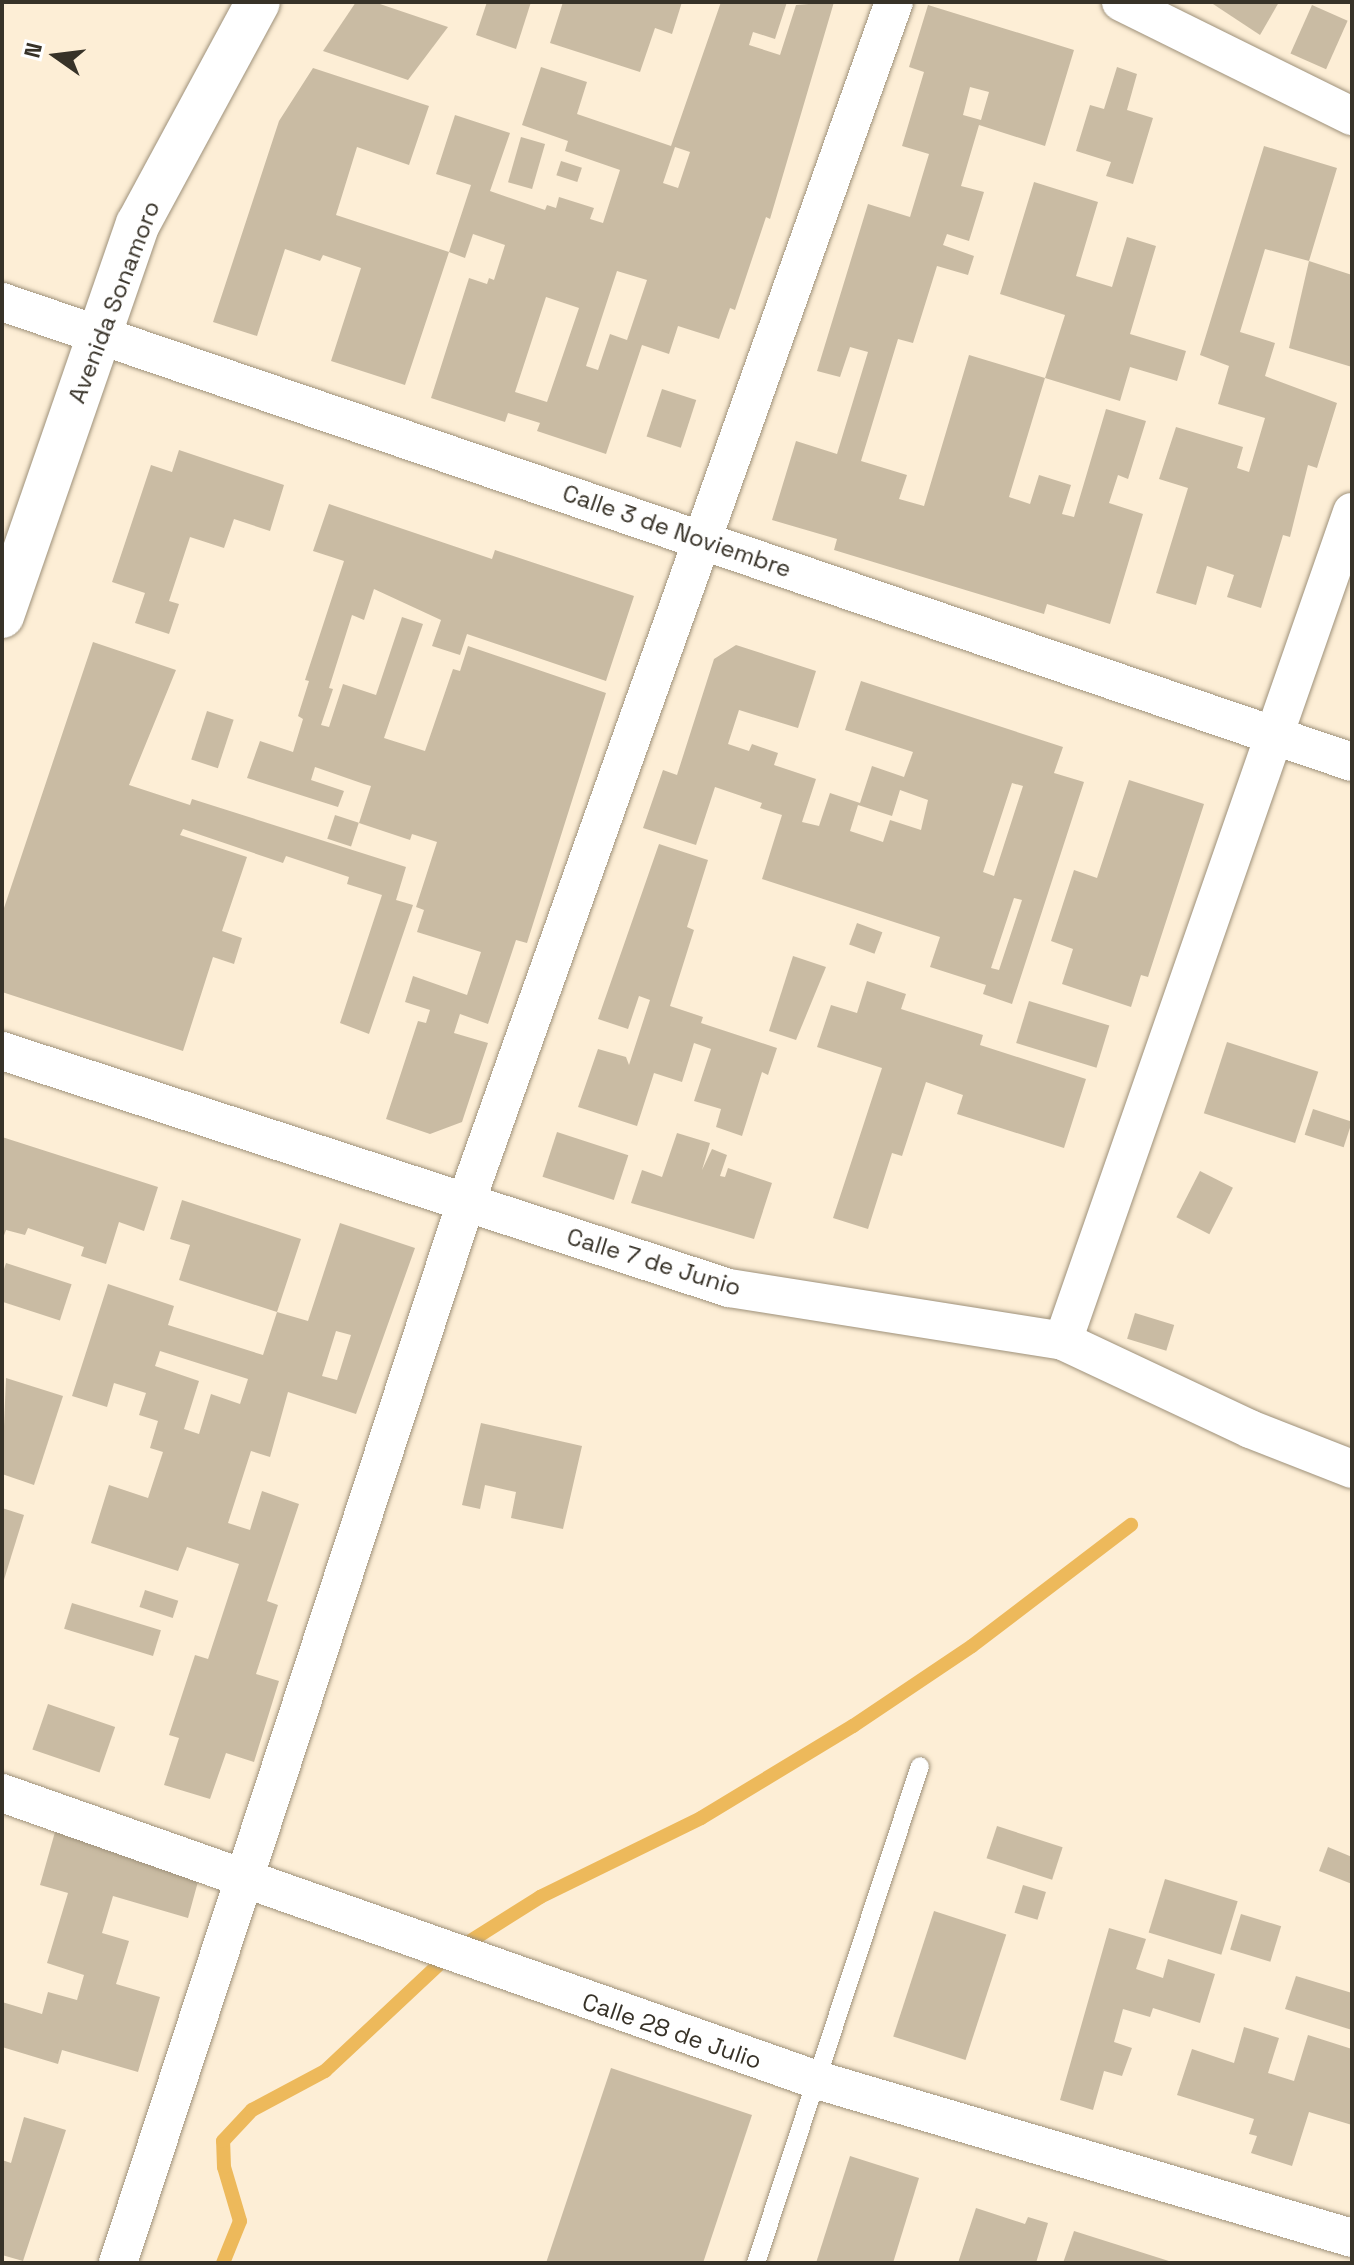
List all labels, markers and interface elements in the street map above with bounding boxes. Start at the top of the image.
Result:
north arrow [16,16,96,96]
text: N [17,40,48,61]
street label: Avenida Sonamoro [62,197,166,407]
street label: Calle 3 de Noviembre [559,478,795,584]
street label: Calle 7 de Junio [563,1222,745,1302]
street label: Calle 28 de Julio [579,1987,765,2075]

